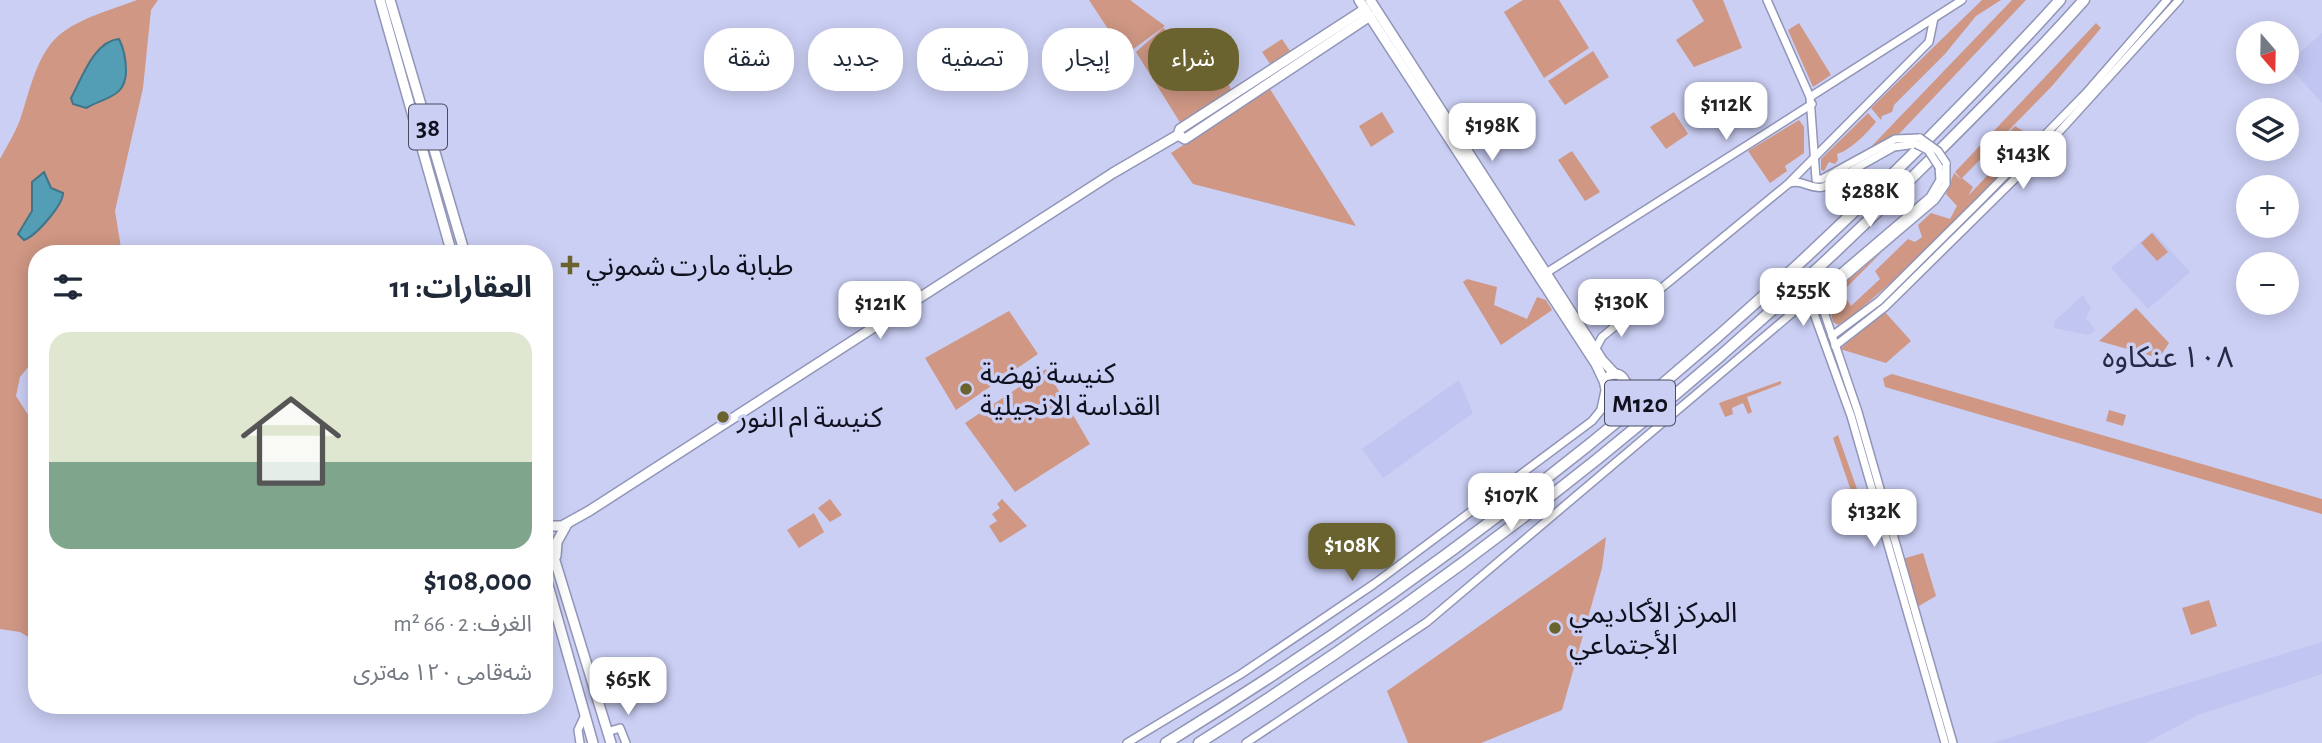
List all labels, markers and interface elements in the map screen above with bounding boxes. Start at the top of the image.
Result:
north arrow [2236,21,2300,84]
map controls [2236,21,2299,315]
chip: شقة [704,28,794,91]
chip: جديد [808,28,903,91]
chip: تصفية [917,28,1028,91]
chip: إيجار [1042,28,1134,91]
chip: شراء [1148,28,1239,91]
pin: $112K [1677,82,1775,142]
text: $112K [1700,93,1752,116]
button: layers [2236,98,2299,161]
road number: 38 [409,104,447,150]
pin: $198K [1443,104,1541,163]
text: $198K [1465,114,1519,137]
pin: $143K [1974,132,2072,191]
text: $143K [1996,142,2050,165]
pin: $288K [1821,170,1919,229]
button: + [2236,175,2299,238]
text: $288K [1841,180,1899,203]
button: − [2236,252,2299,315]
place label: طبابة مارت شموني [586,253,794,286]
marker: طبابة مارت شموني [560,255,580,275]
icon: filters [49,268,87,306]
pin: $255K [1754,268,1852,328]
text: العقارات: 11 [389,273,532,303]
text: $255K [1776,279,1830,302]
pin: $130K [1572,280,1670,339]
pin: $121K [831,282,929,341]
text: $130K [1594,290,1648,313]
text: $121K [854,292,906,315]
district label: ١٠٨ عنکاوە [2102,343,2234,374]
place label: كنيسة نهضة القداسة الانجيلية [980,361,1161,421]
icon: home [228,378,354,504]
road number: M120 [1605,380,1675,426]
marker: كنيسة نهضة القداسة الانجيلية [958,381,974,397]
place label: كنيسة ام النور [736,405,883,438]
marker: كنيسة ام النور [715,409,731,425]
pin: $107K [1462,474,1560,533]
text: $107K [1484,484,1538,507]
pin: $132K [1825,490,1923,549]
text: $132K [1848,500,1900,523]
pin: $108K [1303,524,1401,583]
text: $108K [1324,534,1380,557]
text: $108,000 [424,566,532,596]
place label: المركز الأكاديمي الأجتماعي [1569,597,1738,665]
text: الغرف: 2 · 66 m² [393,613,532,636]
marker: المركز الأكاديمي الأجتماعي [1547,620,1563,636]
pin: $65K [587,658,669,717]
text: شەقامی ١٢٠ مەتری [353,662,532,685]
text: $65K [606,668,650,691]

